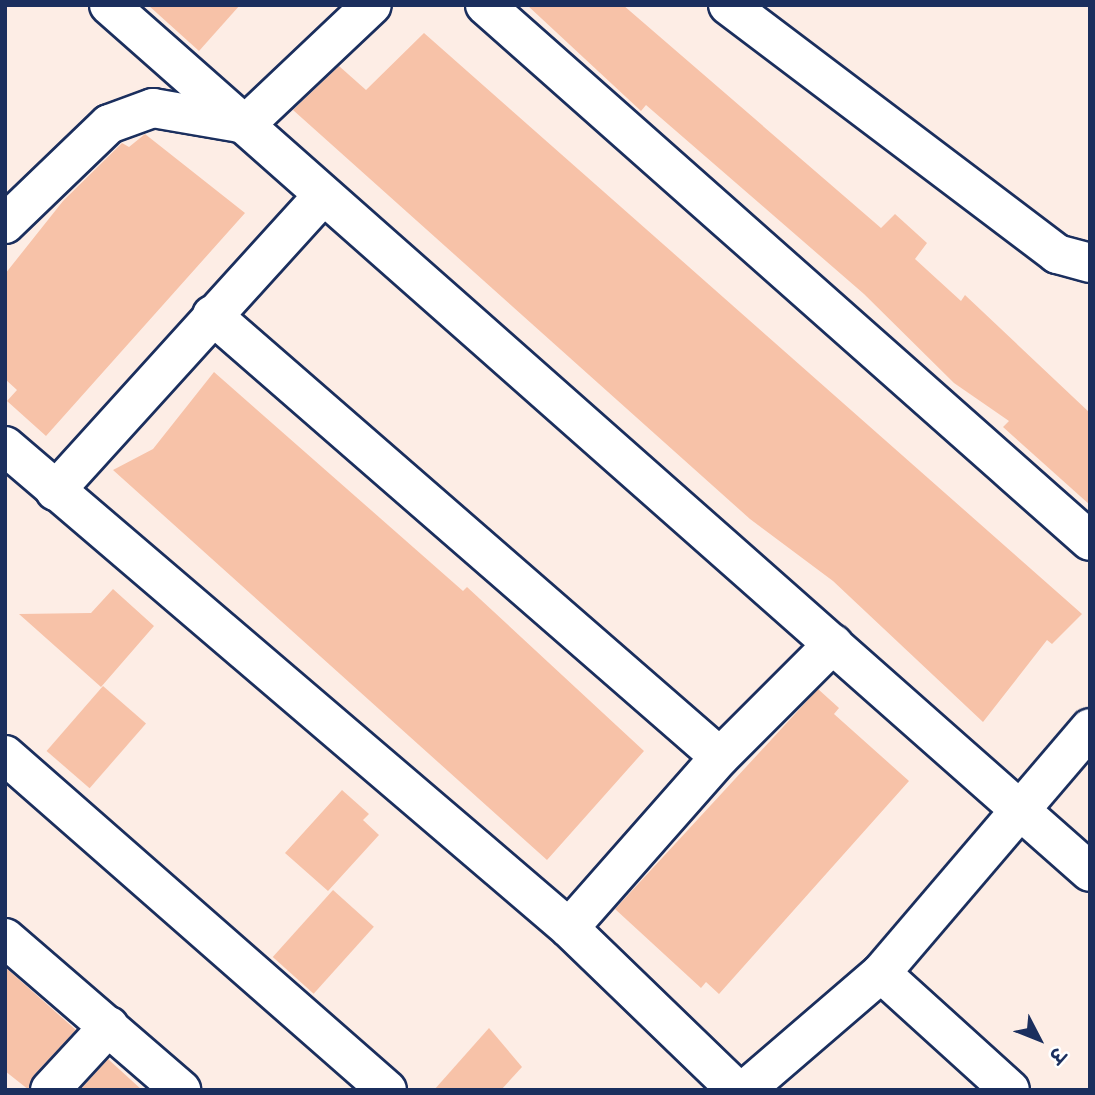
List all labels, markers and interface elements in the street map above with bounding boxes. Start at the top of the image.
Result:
north arrow [1004,1004,1074,1074]
text: उ [1042,1041,1068,1066]

